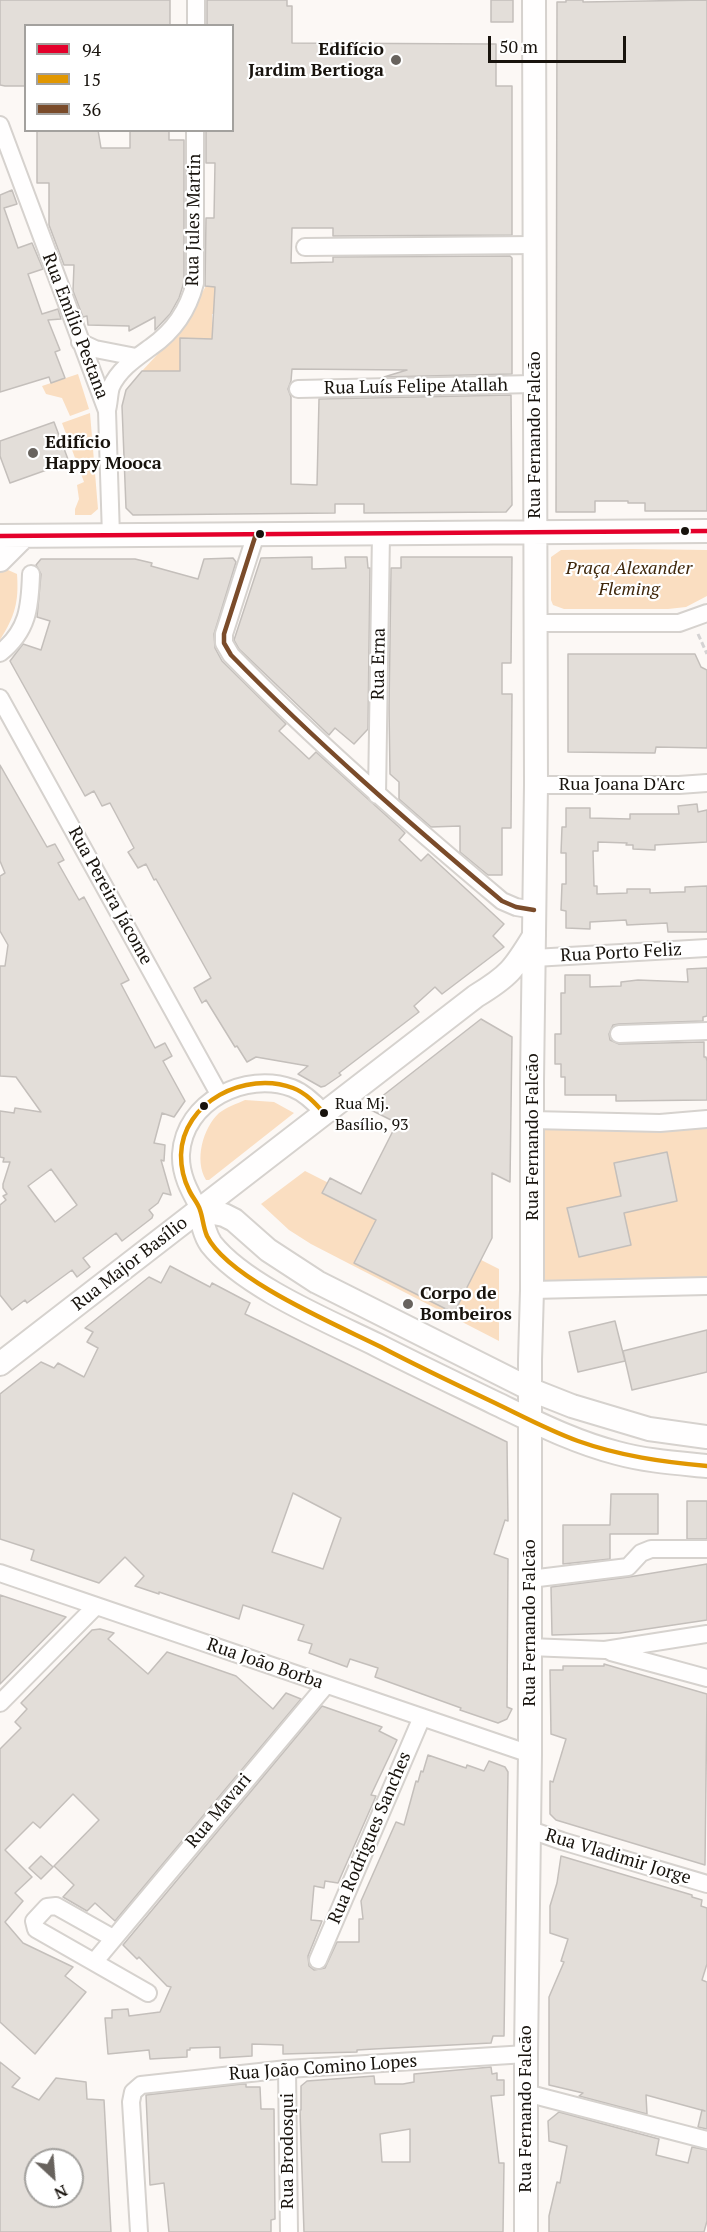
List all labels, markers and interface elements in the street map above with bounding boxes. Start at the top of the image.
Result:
legend [24,24,234,132]
scale bar [491,24,629,62]
text: 50 m [499,34,538,58]
text: 94 [82,37,101,61]
place label: Edifício Jardim Bertioga [248,39,384,82]
marker: Edifício Jardim Bertioga [389,53,403,67]
text: 15 [82,67,101,91]
text: 36 [82,97,101,121]
street label: Rua Jules Martin [182,153,206,287]
street label: Rua Emílio Pestana [37,250,113,402]
street label: Rua Fernando Falcão [524,351,546,519]
street label: Rua Luís Felipe Atallah [324,375,508,399]
place label: Edifício Happy Mooca [45,432,162,474]
marker: Edifício Happy Mooca [26,446,40,460]
unlabelled marker [679,525,691,537]
unlabelled marker [254,528,266,540]
park label: Praça Alexander Fleming [566,558,692,600]
street label: Rua Erna [368,628,390,700]
street label: Rua Joana D'Arc [559,774,685,796]
street label: Rua Pereira Jácome [63,823,157,969]
street label: Rua Porto Feliz [560,939,682,967]
street label: Rua Fernando Falcão [522,1053,544,1221]
place label: Rua Mj. Basílio, 93 [335,1094,409,1132]
unlabelled marker [198,1100,210,1112]
marker: Rua Mj. Basílio, 93 [318,1107,330,1119]
street label: Rua Major Basílio [68,1212,192,1316]
place label: Corpo de Bombeiros [420,1283,512,1326]
marker: Corpo de Bombeiros [401,1297,415,1311]
street label: Rua Fernando Falcão [519,1539,541,1707]
street label: Rua João Borba [204,1634,326,1694]
street label: Rua Rodrigues Sanches [324,1749,416,1927]
street label: Rua Mavari [182,1769,256,1853]
street label: Rua Vladimir Jorge [543,1825,693,1889]
street label: Rua Fernando Falcão [515,2025,537,2193]
street label: Rua João Comino Lopes [228,2051,418,2085]
street label: Rua Brodosqui [277,2093,299,2209]
north arrow [24,2148,84,2208]
text: N [51,2180,71,2205]

